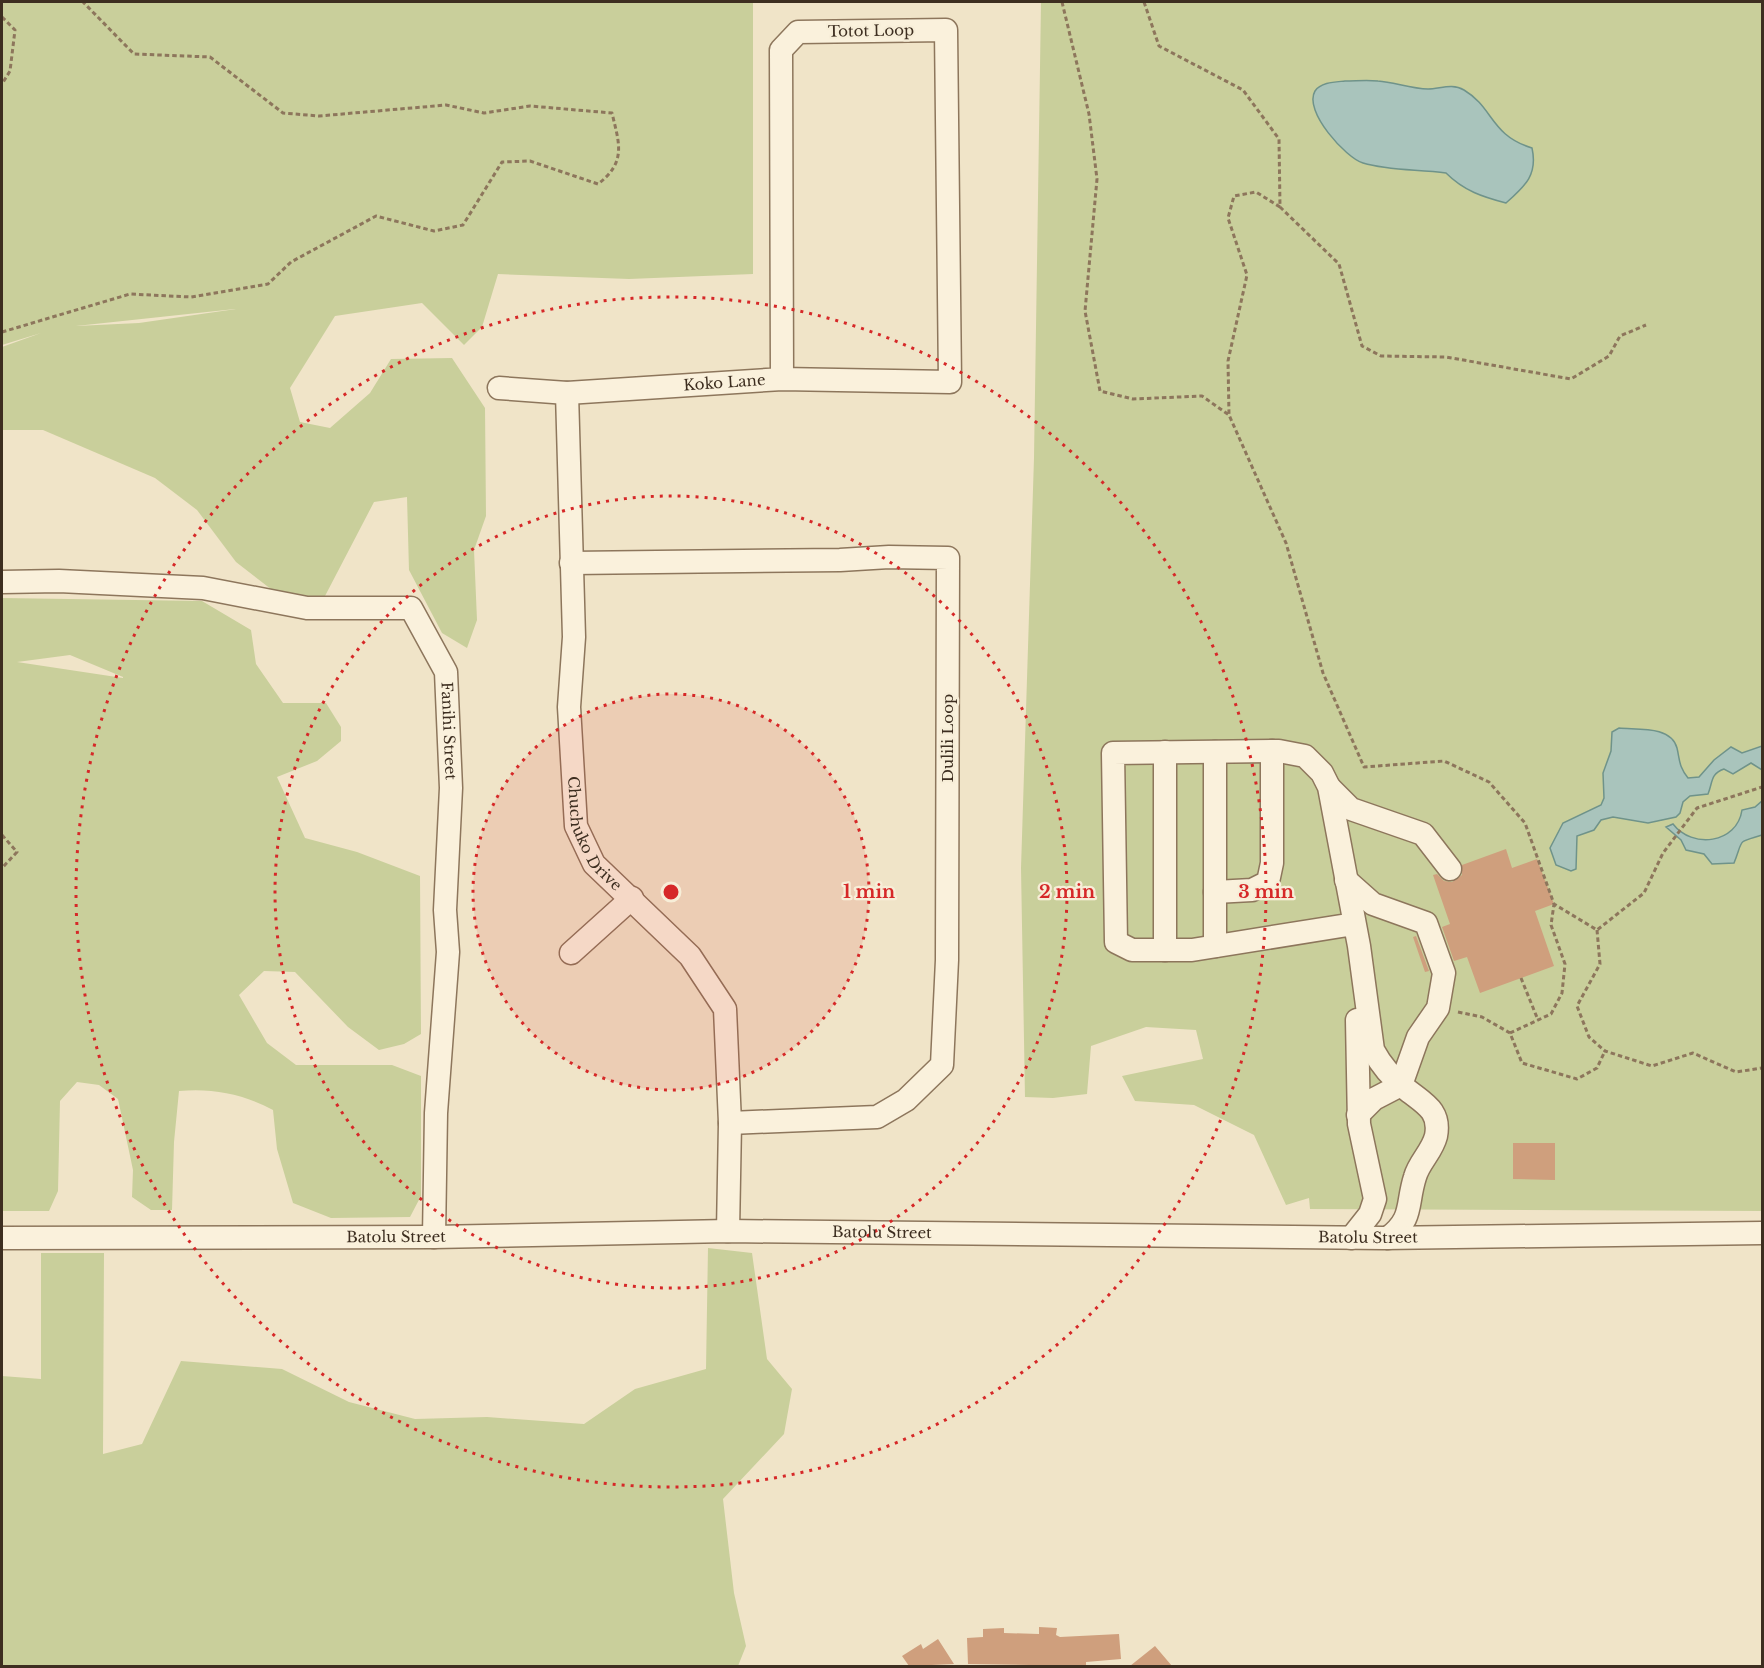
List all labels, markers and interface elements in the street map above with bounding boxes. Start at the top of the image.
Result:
street label: Totot Loop [828,20,914,41]
street label: Koko Lane [683,370,766,394]
street label: Fanihi Street [437,681,461,781]
street label: Dulili Loop [938,694,957,782]
street label: Chuchuko Drive [564,776,626,895]
text: 1 min [843,881,895,903]
text: 2 min [1039,881,1095,903]
text: 3 min [1238,881,1294,903]
centre of rings [661,882,681,902]
street label: Batolu Street [832,1222,932,1242]
street label: Batolu Street [346,1227,446,1246]
street label: Batolu Street [1318,1227,1418,1247]

